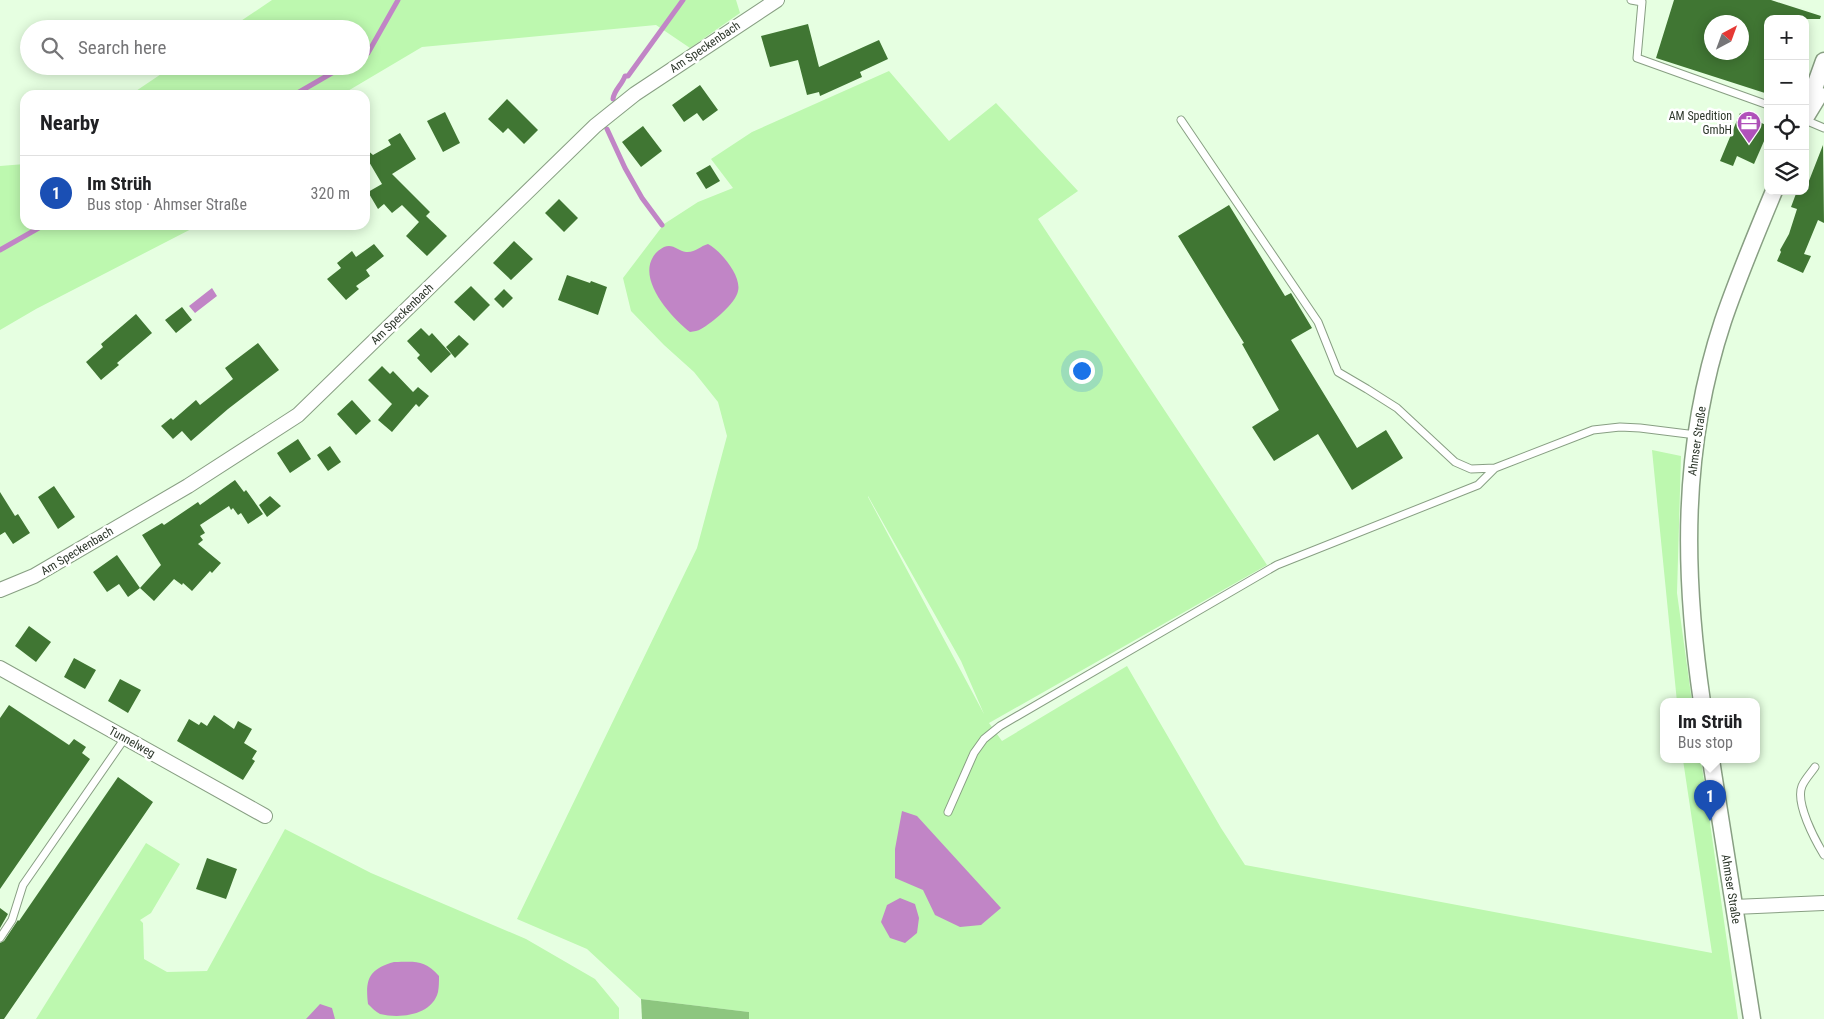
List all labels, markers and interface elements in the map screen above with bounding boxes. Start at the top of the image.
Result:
north arrow [1704,15,1749,60]
map controls [1764,15,1809,195]
button: + [1764,15,1809,60]
street label: Am Speckenbach [667,18,743,76]
search box [20,20,370,75]
icon: search [38,34,66,62]
text: Search here [78,36,166,59]
button: − [1764,60,1809,105]
button: locate [1764,105,1809,150]
place label: AM Spedition GmbH [1669,109,1732,137]
office icon: AM Spedition GmbH [1736,110,1762,144]
text: Nearby [40,111,99,135]
button: layers [1764,150,1809,195]
text: Im Strüh [87,172,152,195]
text: 1 [52,184,60,203]
text: 320 m [311,184,350,203]
text: Bus stop · Ahmser Straße [87,195,247,214]
street label: Am Speckenbach [368,280,436,347]
your location [1069,358,1095,384]
street label: Ahmser Straße [1685,405,1709,477]
street label: Am Speckenbach [38,524,116,578]
popup [1660,698,1760,763]
text: Im Strüh [1678,710,1742,733]
street label: Tunnelweg [106,724,158,760]
text: Bus stop [1678,733,1733,752]
pin: 1 [1694,780,1726,821]
street label: Ahmser Straße [1719,853,1743,925]

